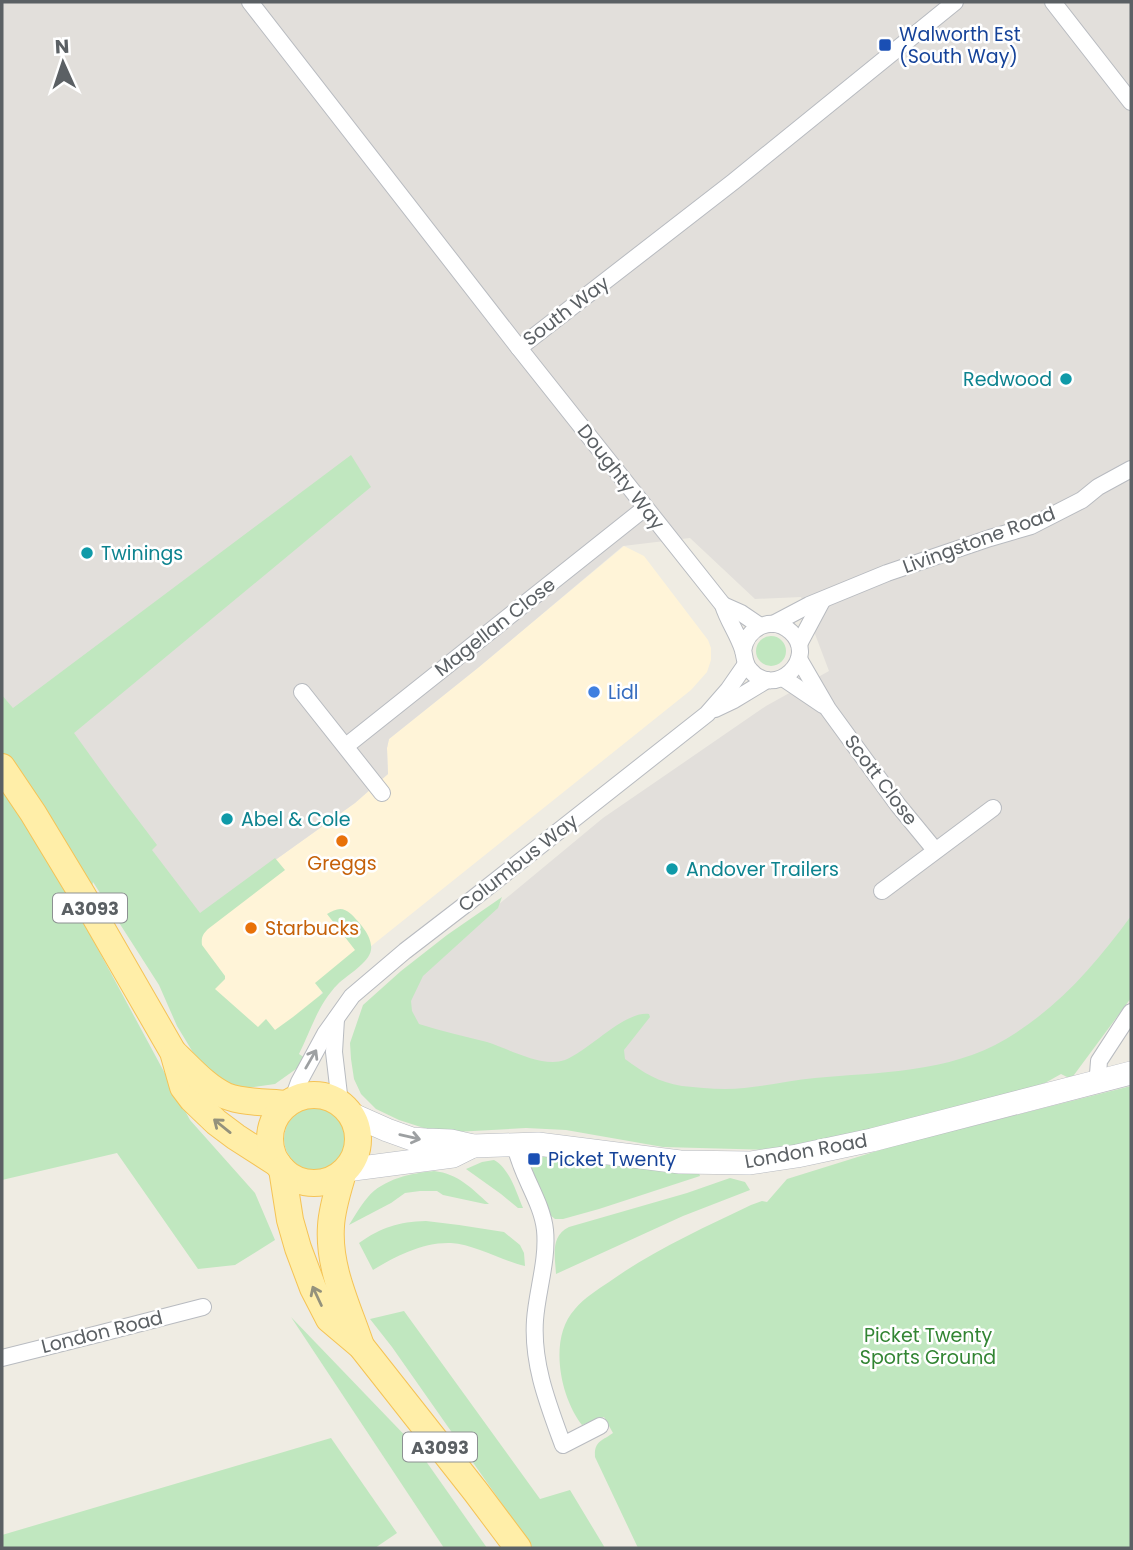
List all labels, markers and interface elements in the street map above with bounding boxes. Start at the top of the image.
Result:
place label: Walworth Est (South Way) [899,21,1021,70]
north arrow [28,28,98,98]
text: N [54,33,70,60]
marker: Walworth Est (South Way) [877,37,893,53]
street label: South Way [517,269,615,352]
place label: Redwood [963,366,1052,393]
marker: Redwood [1058,371,1074,387]
street label: Doughty Way [571,418,671,536]
street label: Livingstone Road [899,500,1059,580]
place label: Twinings [101,540,183,567]
marker: Twinings [79,545,95,561]
street label: Magellan Close [429,571,561,683]
place label: Lidl [608,679,638,706]
marker: Lidl [586,684,602,700]
street label: Scott Close [838,729,924,831]
place label: Abel & Cole [241,806,351,833]
street label: Columbus Way [452,807,584,918]
marker: Abel & Cole [219,811,235,827]
marker: Greggs [334,833,350,849]
place label: Greggs [307,850,377,877]
place label: Andover Trailers [686,856,839,883]
marker: Andover Trailers [664,861,680,877]
road number: A3093 [53,894,127,923]
place label: Starbucks [265,915,359,942]
marker: Starbucks [243,920,259,936]
one-way arrow [304,1049,318,1069]
one-way arrow [213,1118,231,1133]
street label: London Road [743,1127,869,1175]
one-way arrow [398,1131,421,1144]
place label: Picket Twenty [548,1146,676,1173]
marker: Picket Twenty [526,1151,542,1167]
one-way arrow [309,1286,323,1307]
street label: London Road [38,1304,166,1360]
park label: Picket Twenty Sports Ground [860,1322,996,1371]
road number: A3093 [403,1432,477,1462]

